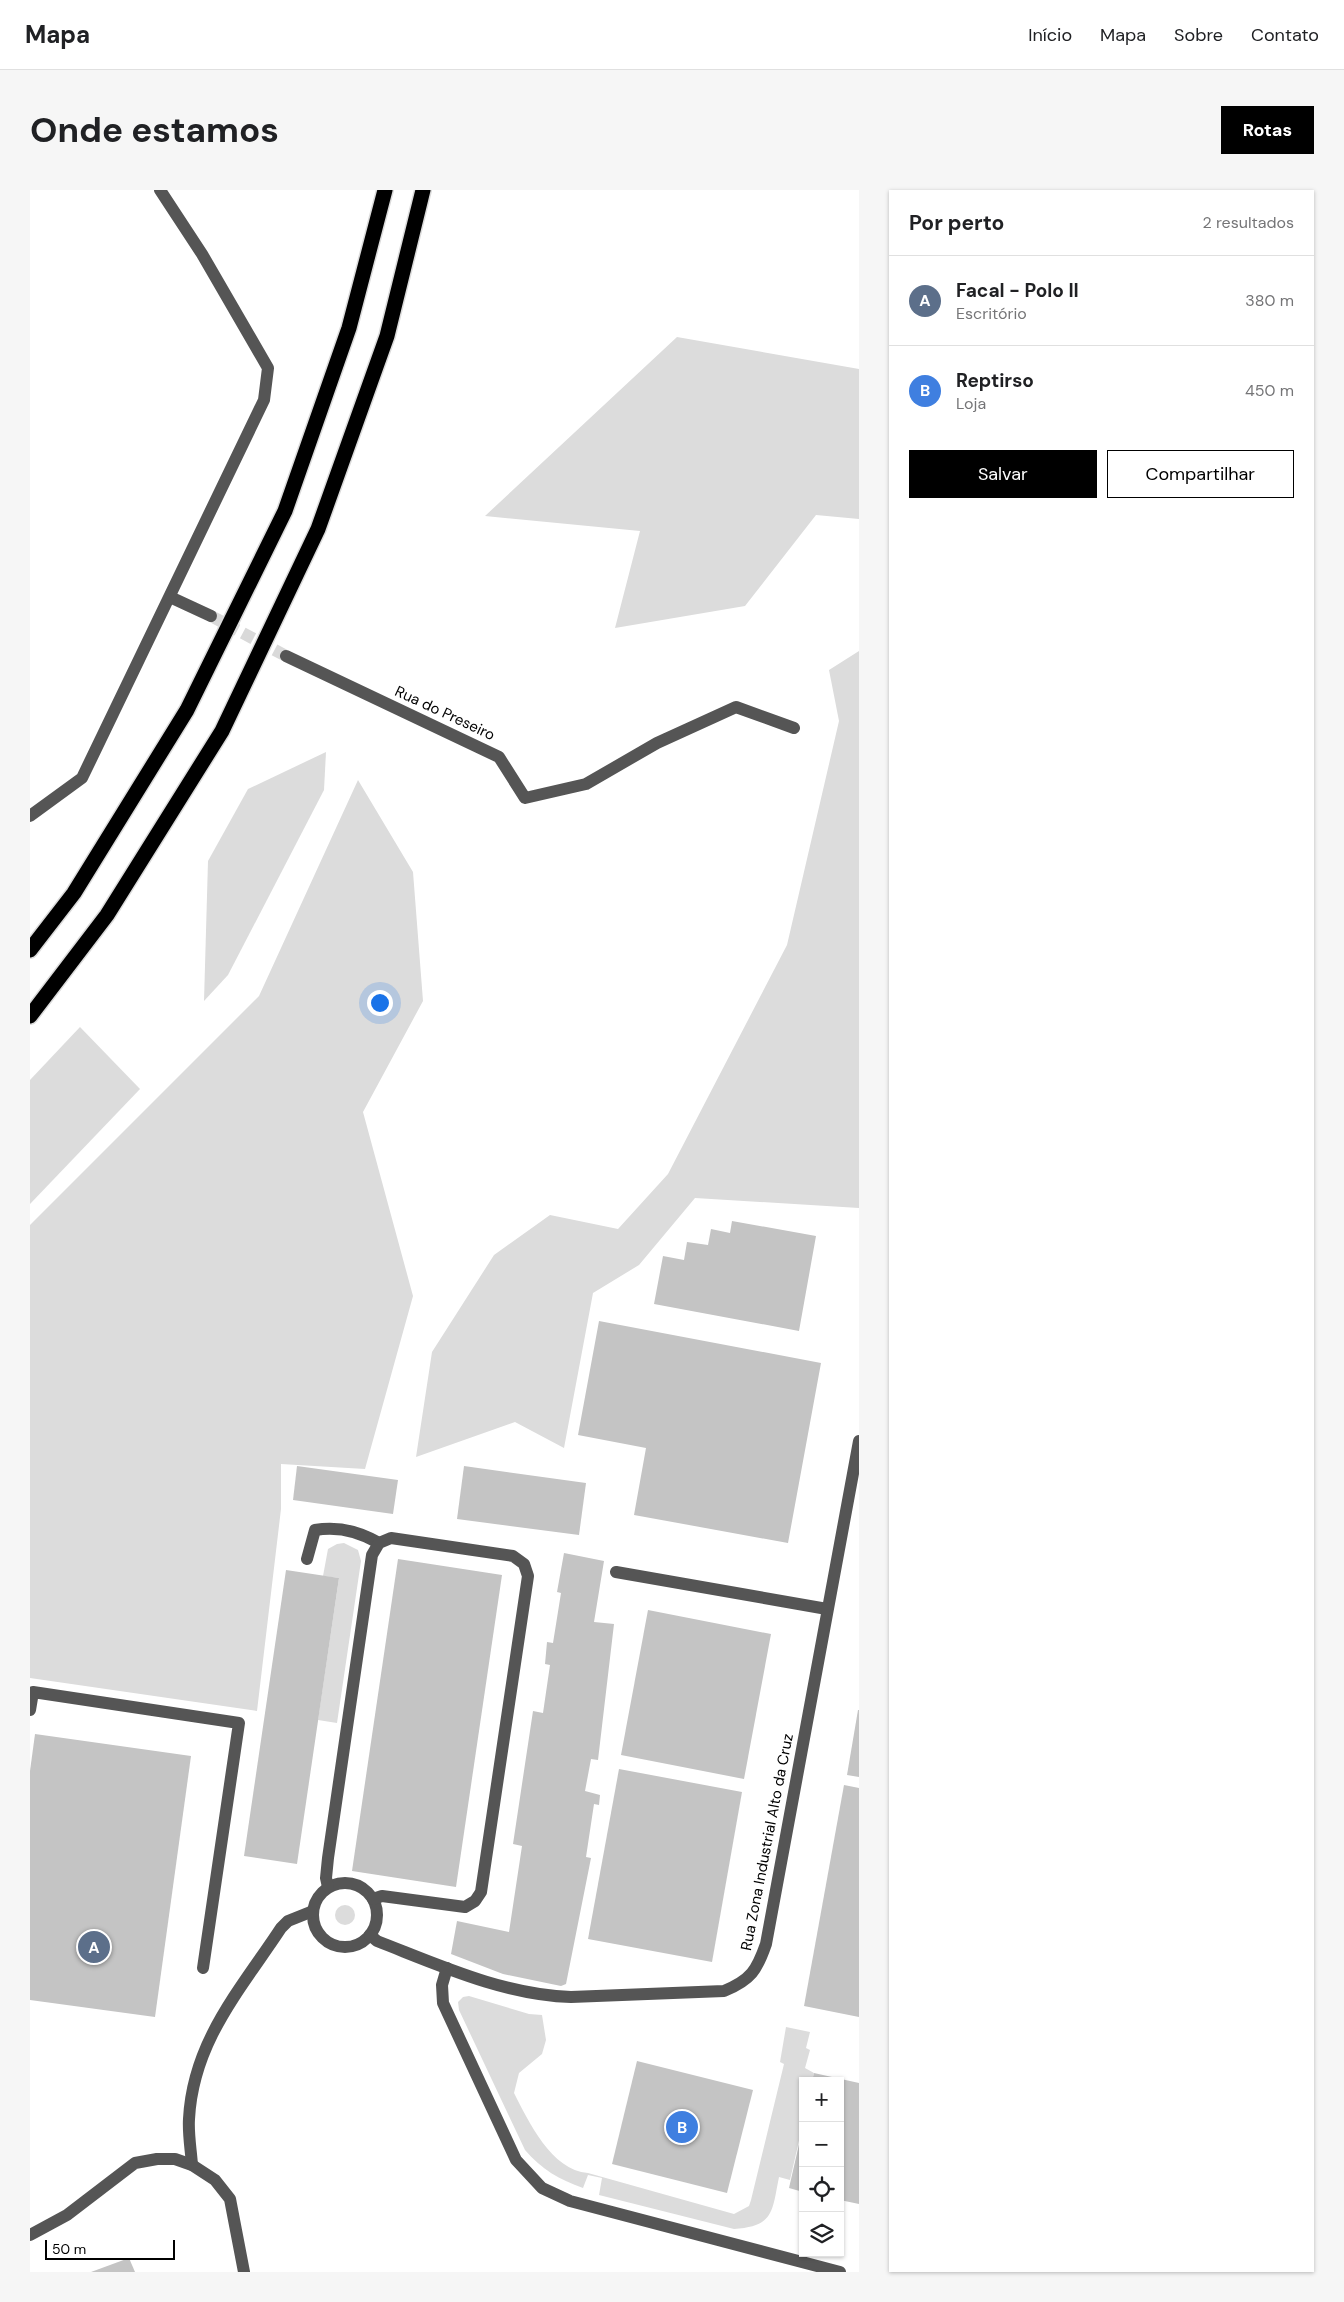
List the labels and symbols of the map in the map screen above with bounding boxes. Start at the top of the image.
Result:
street label: Rua do Preseiro [392,681,498,745]
your location [367,990,393,1016]
street label: Rua Zona Industrial Alto da Cruz [736,1732,798,1952]
pin: A [78,1928,110,1966]
pin: B [666,2108,698,2146]
scale bar [45,2237,175,2260]

